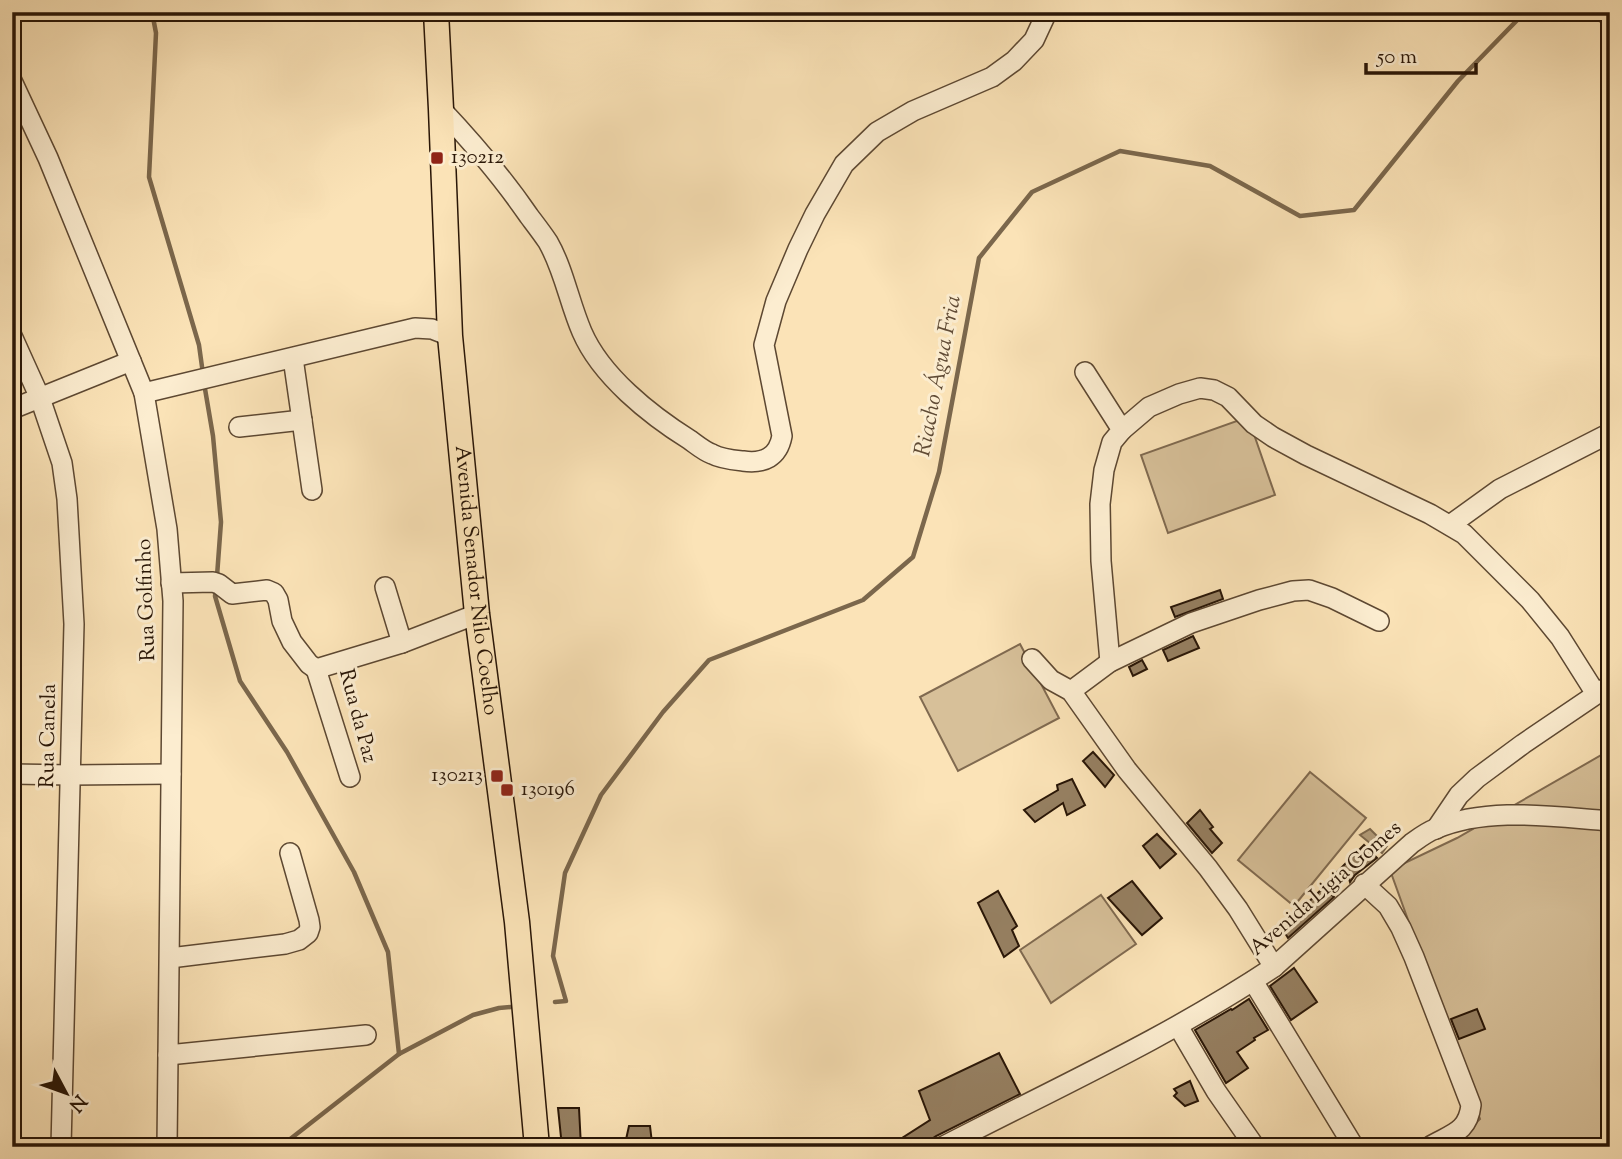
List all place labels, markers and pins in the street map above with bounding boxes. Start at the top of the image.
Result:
place label: 130212 [451,143,504,173]
marker: 130212 [429,150,445,166]
place label: 130213 [431,761,483,791]
marker: 130213 [489,768,505,784]
place label: 130196 [521,775,575,805]
marker: 130196 [499,782,515,798]

